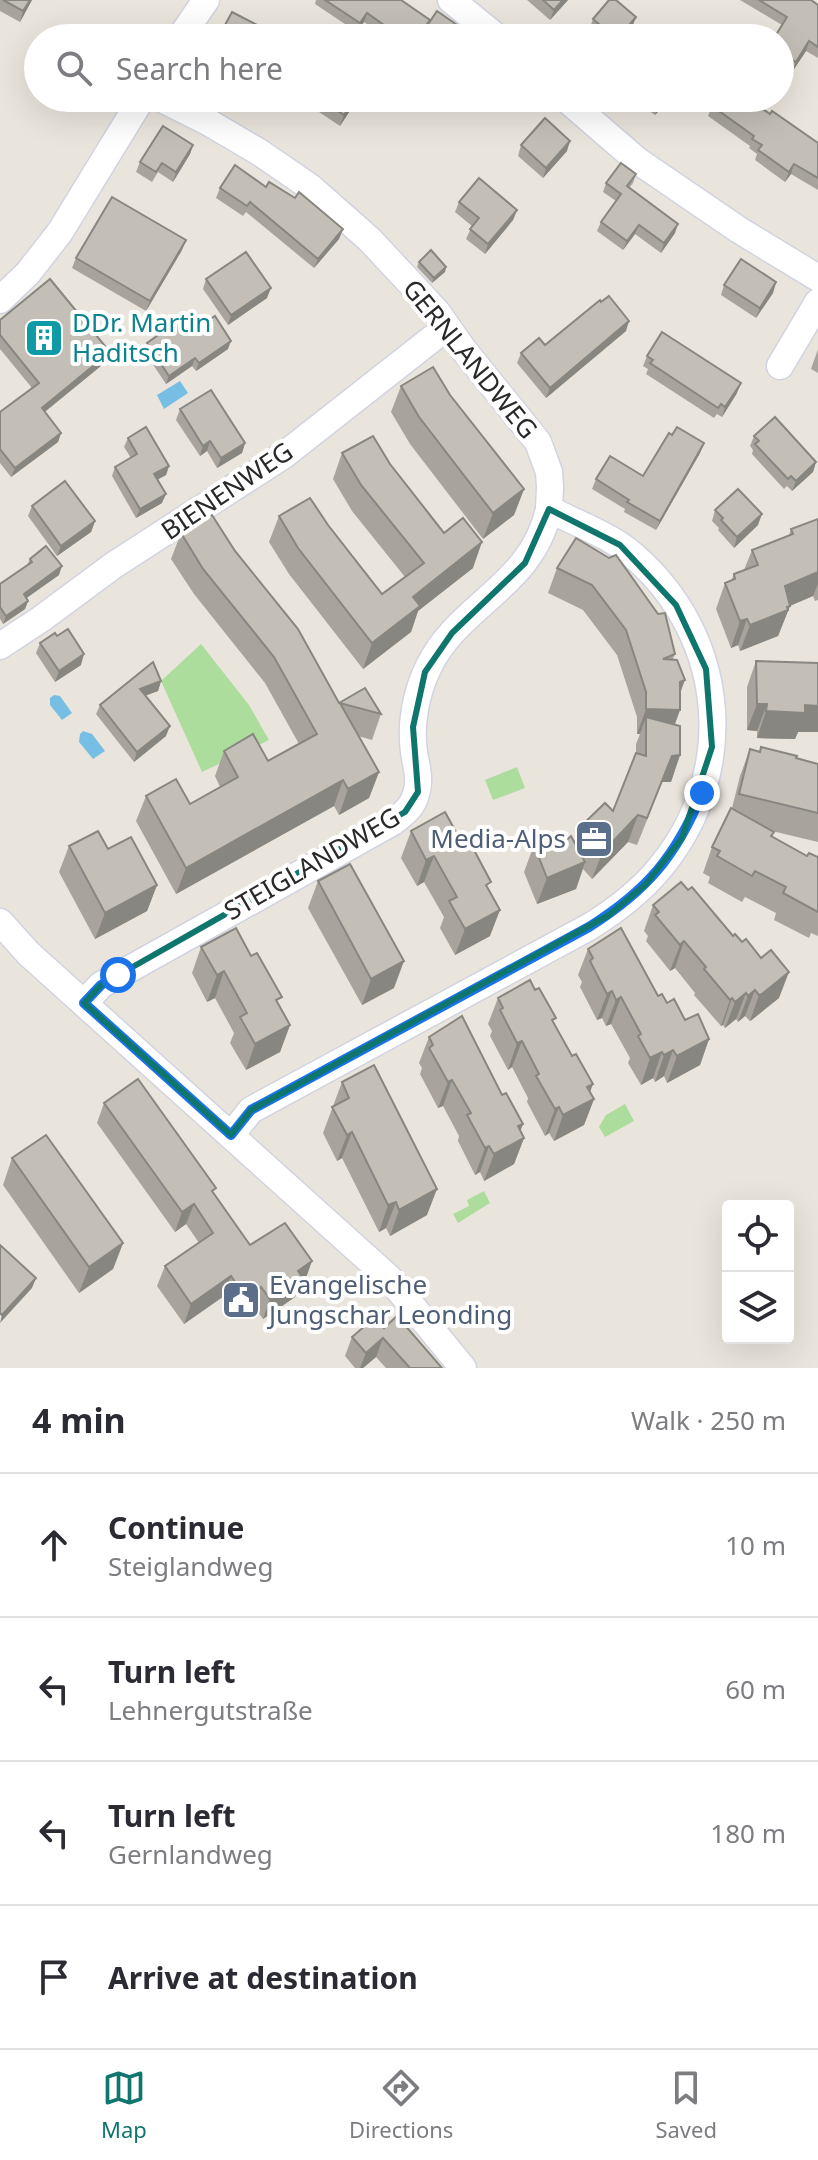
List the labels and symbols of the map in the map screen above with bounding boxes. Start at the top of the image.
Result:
street label: GERNLANDWEG [395,271,546,446]
place label: DDr. Martin Haditsch [72,304,211,370]
building icon: DDr. Martin Haditsch [23,317,65,359]
street label: BIENENWEG [153,433,299,548]
route end [684,775,720,811]
street label: STEIGLANDWEG [217,798,406,928]
office icon: Media-Alps [573,818,615,860]
place label: Media-Alps [430,820,566,856]
route start [100,957,136,993]
place label: Evangelische Jungschar Leonding [266,1266,512,1332]
public building icon: Evangelische Jungschar Leonding [220,1279,262,1321]

